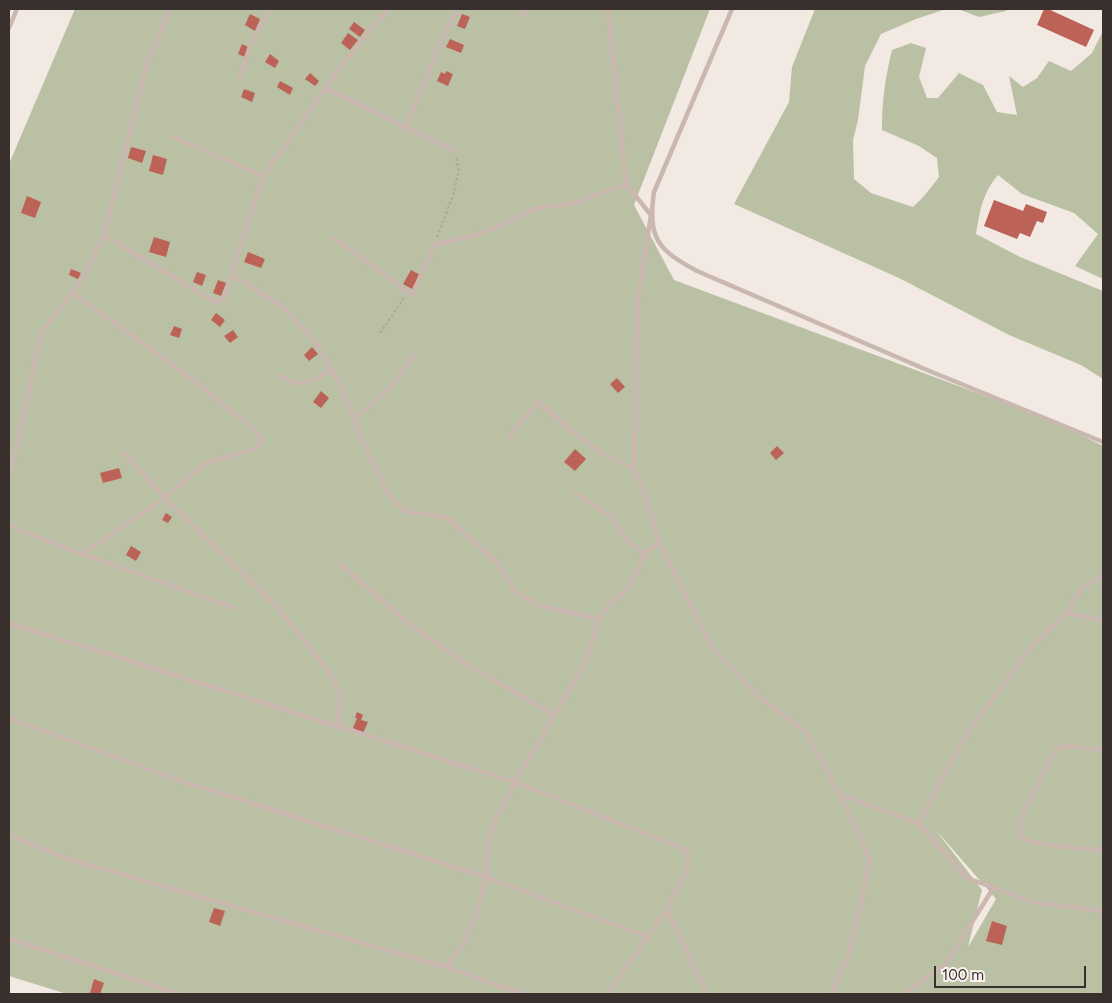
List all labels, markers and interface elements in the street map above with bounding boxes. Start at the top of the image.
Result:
scale bar [937,956,1090,988]
text: 100 m [942,966,984,984]

